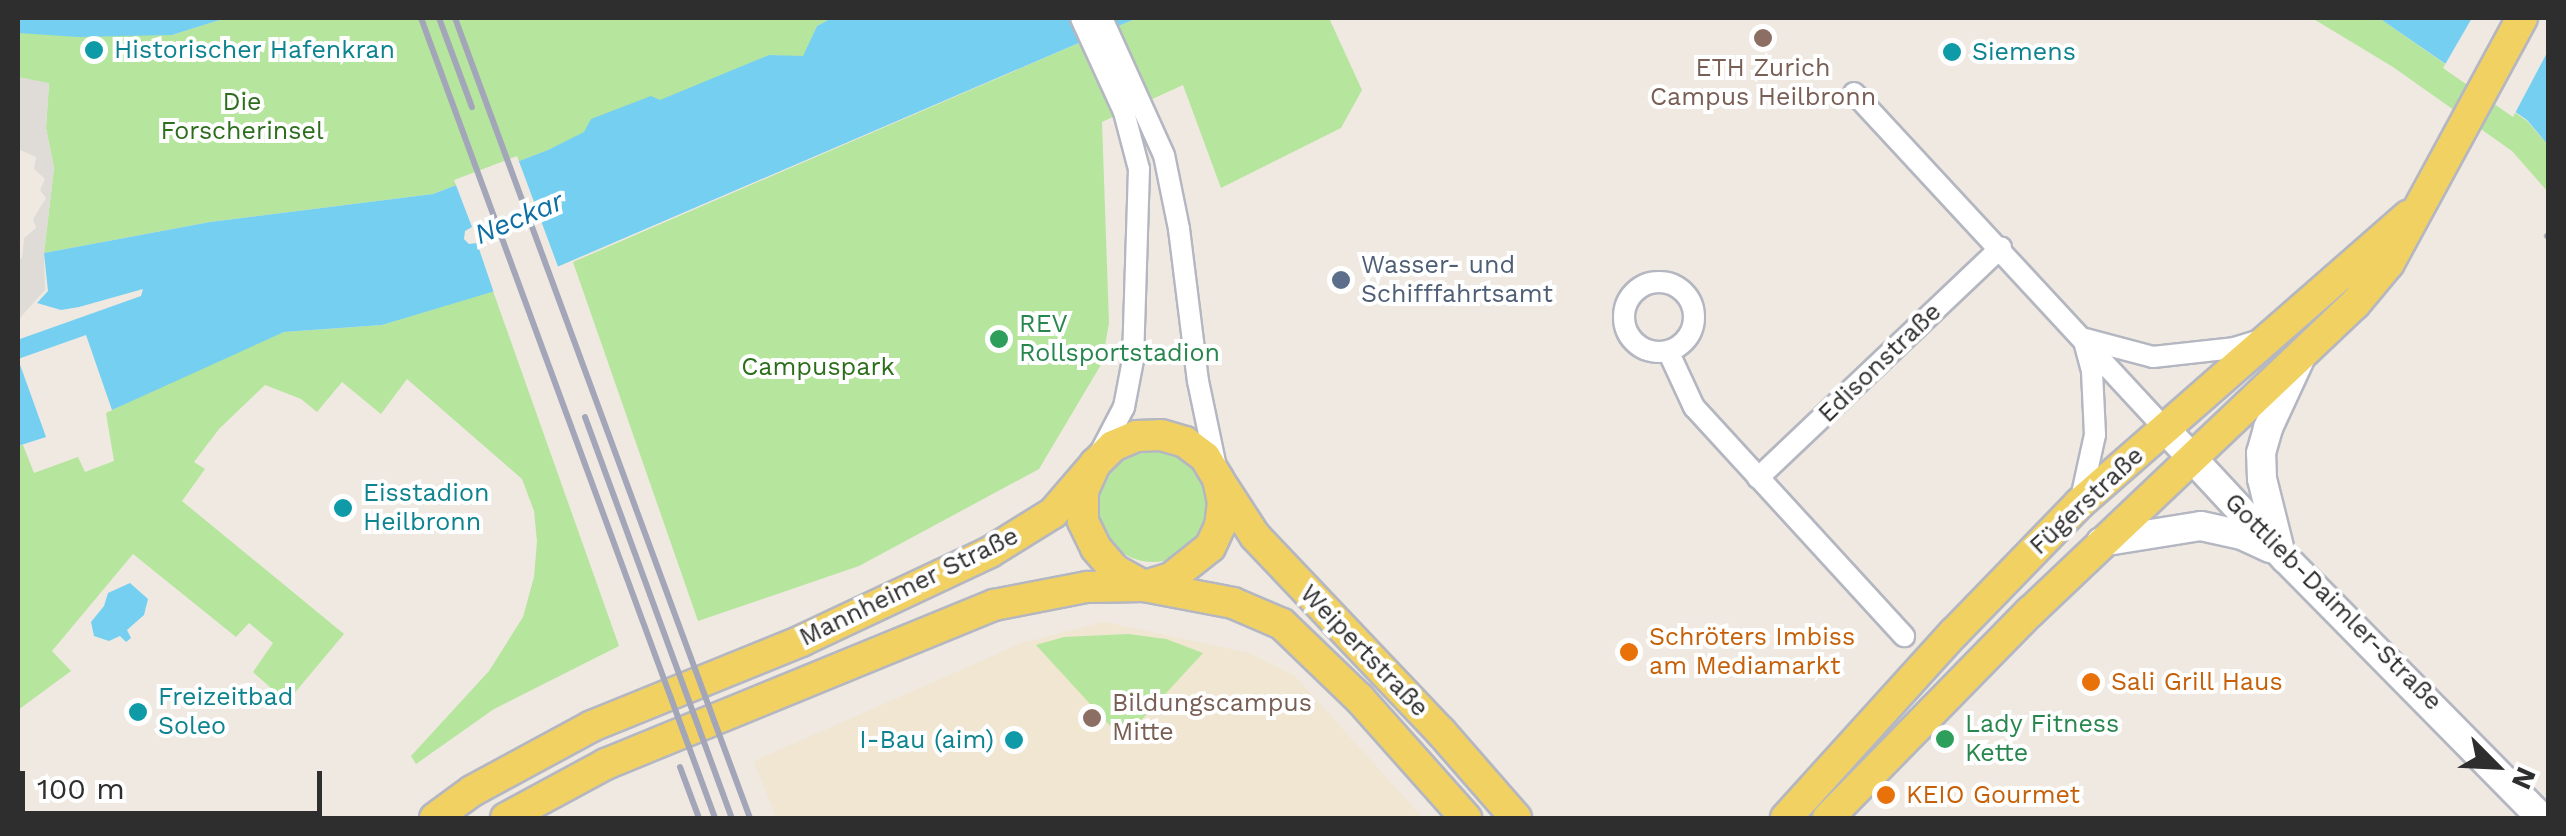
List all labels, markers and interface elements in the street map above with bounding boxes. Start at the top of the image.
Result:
marker: ETH Zurich Campus Heilbronn [1752,27,1774,49]
place label: Historischer Hafenkran [114,35,396,65]
place label: Siemens [1972,37,2076,67]
marker: Historischer Hafenkran [83,39,105,61]
marker: Siemens [1941,41,1963,63]
place label: ETH Zurich Campus Heilbronn [1650,54,1876,113]
park label: Die Forscherinsel [160,88,324,147]
water label: Neckar [469,184,569,252]
place label: Wasser- und Schifffahrtsamt [1361,251,1553,310]
marker: Wasser- und Schifffahrtsamt [1330,269,1352,291]
street label: Edisonstraße [1812,297,1948,429]
place label: REV Rollsportstadion [1019,310,1220,369]
marker: REV Rollsportstadion [988,328,1010,350]
park label: Campuspark [741,352,895,382]
street label: Fügerstraße [2024,441,2150,561]
place label: Eisstadion Heilbronn [363,479,489,538]
street label: Gottlieb-Daimler-Straße [2218,487,2448,717]
marker: Eisstadion Heilbronn [332,497,354,519]
street label: Mannheimer Straße [794,521,1024,653]
street label: Weipertstraße [1294,579,1434,723]
place label: Schröters Imbiss am Mediamarkt [1649,623,1855,682]
marker: Schröters Imbiss am Mediamarkt [1618,641,1640,663]
place label: Sali Grill Haus [2111,667,2283,697]
marker: Sali Grill Haus [2080,671,2102,693]
place label: Freizeitbad Soleo [158,683,293,742]
place label: Bildungscampus Mitte [1112,689,1312,748]
marker: Freizeitbad Soleo [127,701,149,723]
marker: Bildungscampus Mitte [1081,707,1103,729]
place label: Lady Fitness Kette [1965,710,2120,769]
north arrow [2446,716,2546,816]
place label: I-Bau (aim) [859,725,994,755]
marker: Lady Fitness Kette [1934,728,1956,750]
marker: I-Bau (aim) [1003,729,1025,751]
scale bar [25,751,328,813]
text: N [2505,762,2543,795]
text: 100 m [37,771,125,806]
place label: KEIO Gourmet [1906,780,2080,810]
marker: KEIO Gourmet [1875,784,1897,806]

